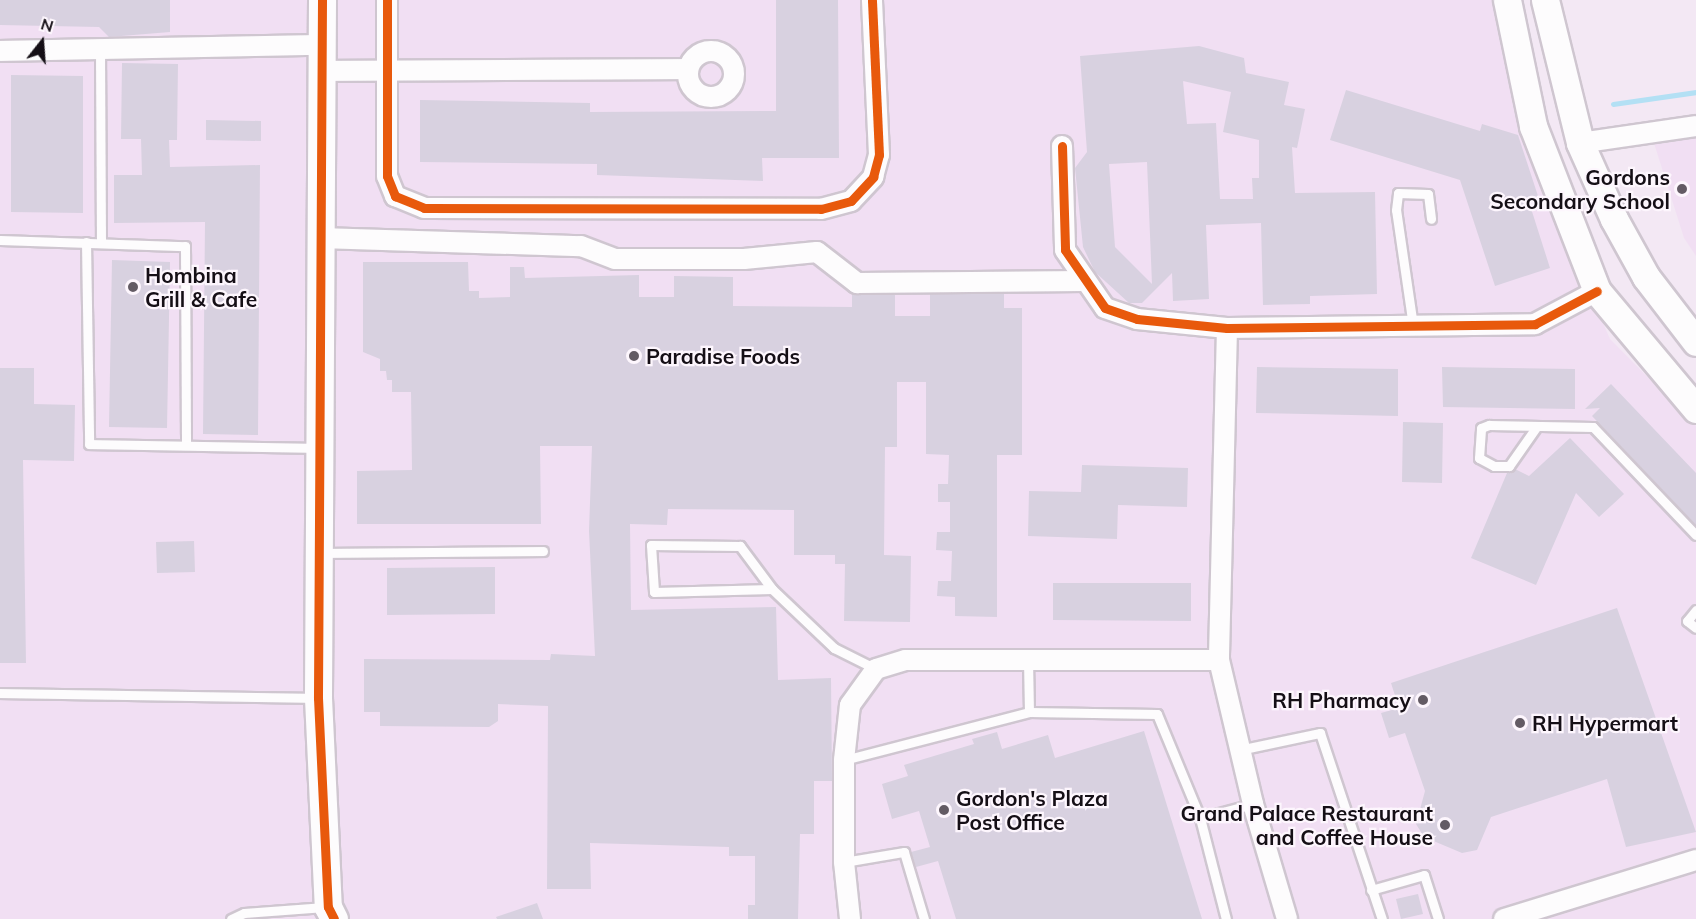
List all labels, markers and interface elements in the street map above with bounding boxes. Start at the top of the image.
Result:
north arrow [12,12,72,72]
text: N [39,13,56,36]
place label: Gordons Secondary School [1490,164,1670,214]
marker: Gordons Secondary School [1675,182,1689,196]
place label: Hombina Grill & Cafe [145,262,257,312]
marker: Hombina Grill & Cafe [126,280,140,294]
place label: Paradise Foods [646,343,800,369]
marker: Paradise Foods [627,349,641,363]
place label: RH Pharmacy [1272,687,1411,713]
marker: RH Pharmacy [1416,693,1430,707]
place label: RH Hypermart [1532,710,1678,736]
marker: RH Hypermart [1513,716,1527,730]
place label: Gordon's Plaza Post Office [956,785,1108,835]
place label: Grand Palace Restaurant and Coffee House [1181,800,1433,850]
marker: Gordon's Plaza Post Office [937,803,951,817]
marker: Grand Palace Restaurant and Coffee House [1438,818,1452,832]

